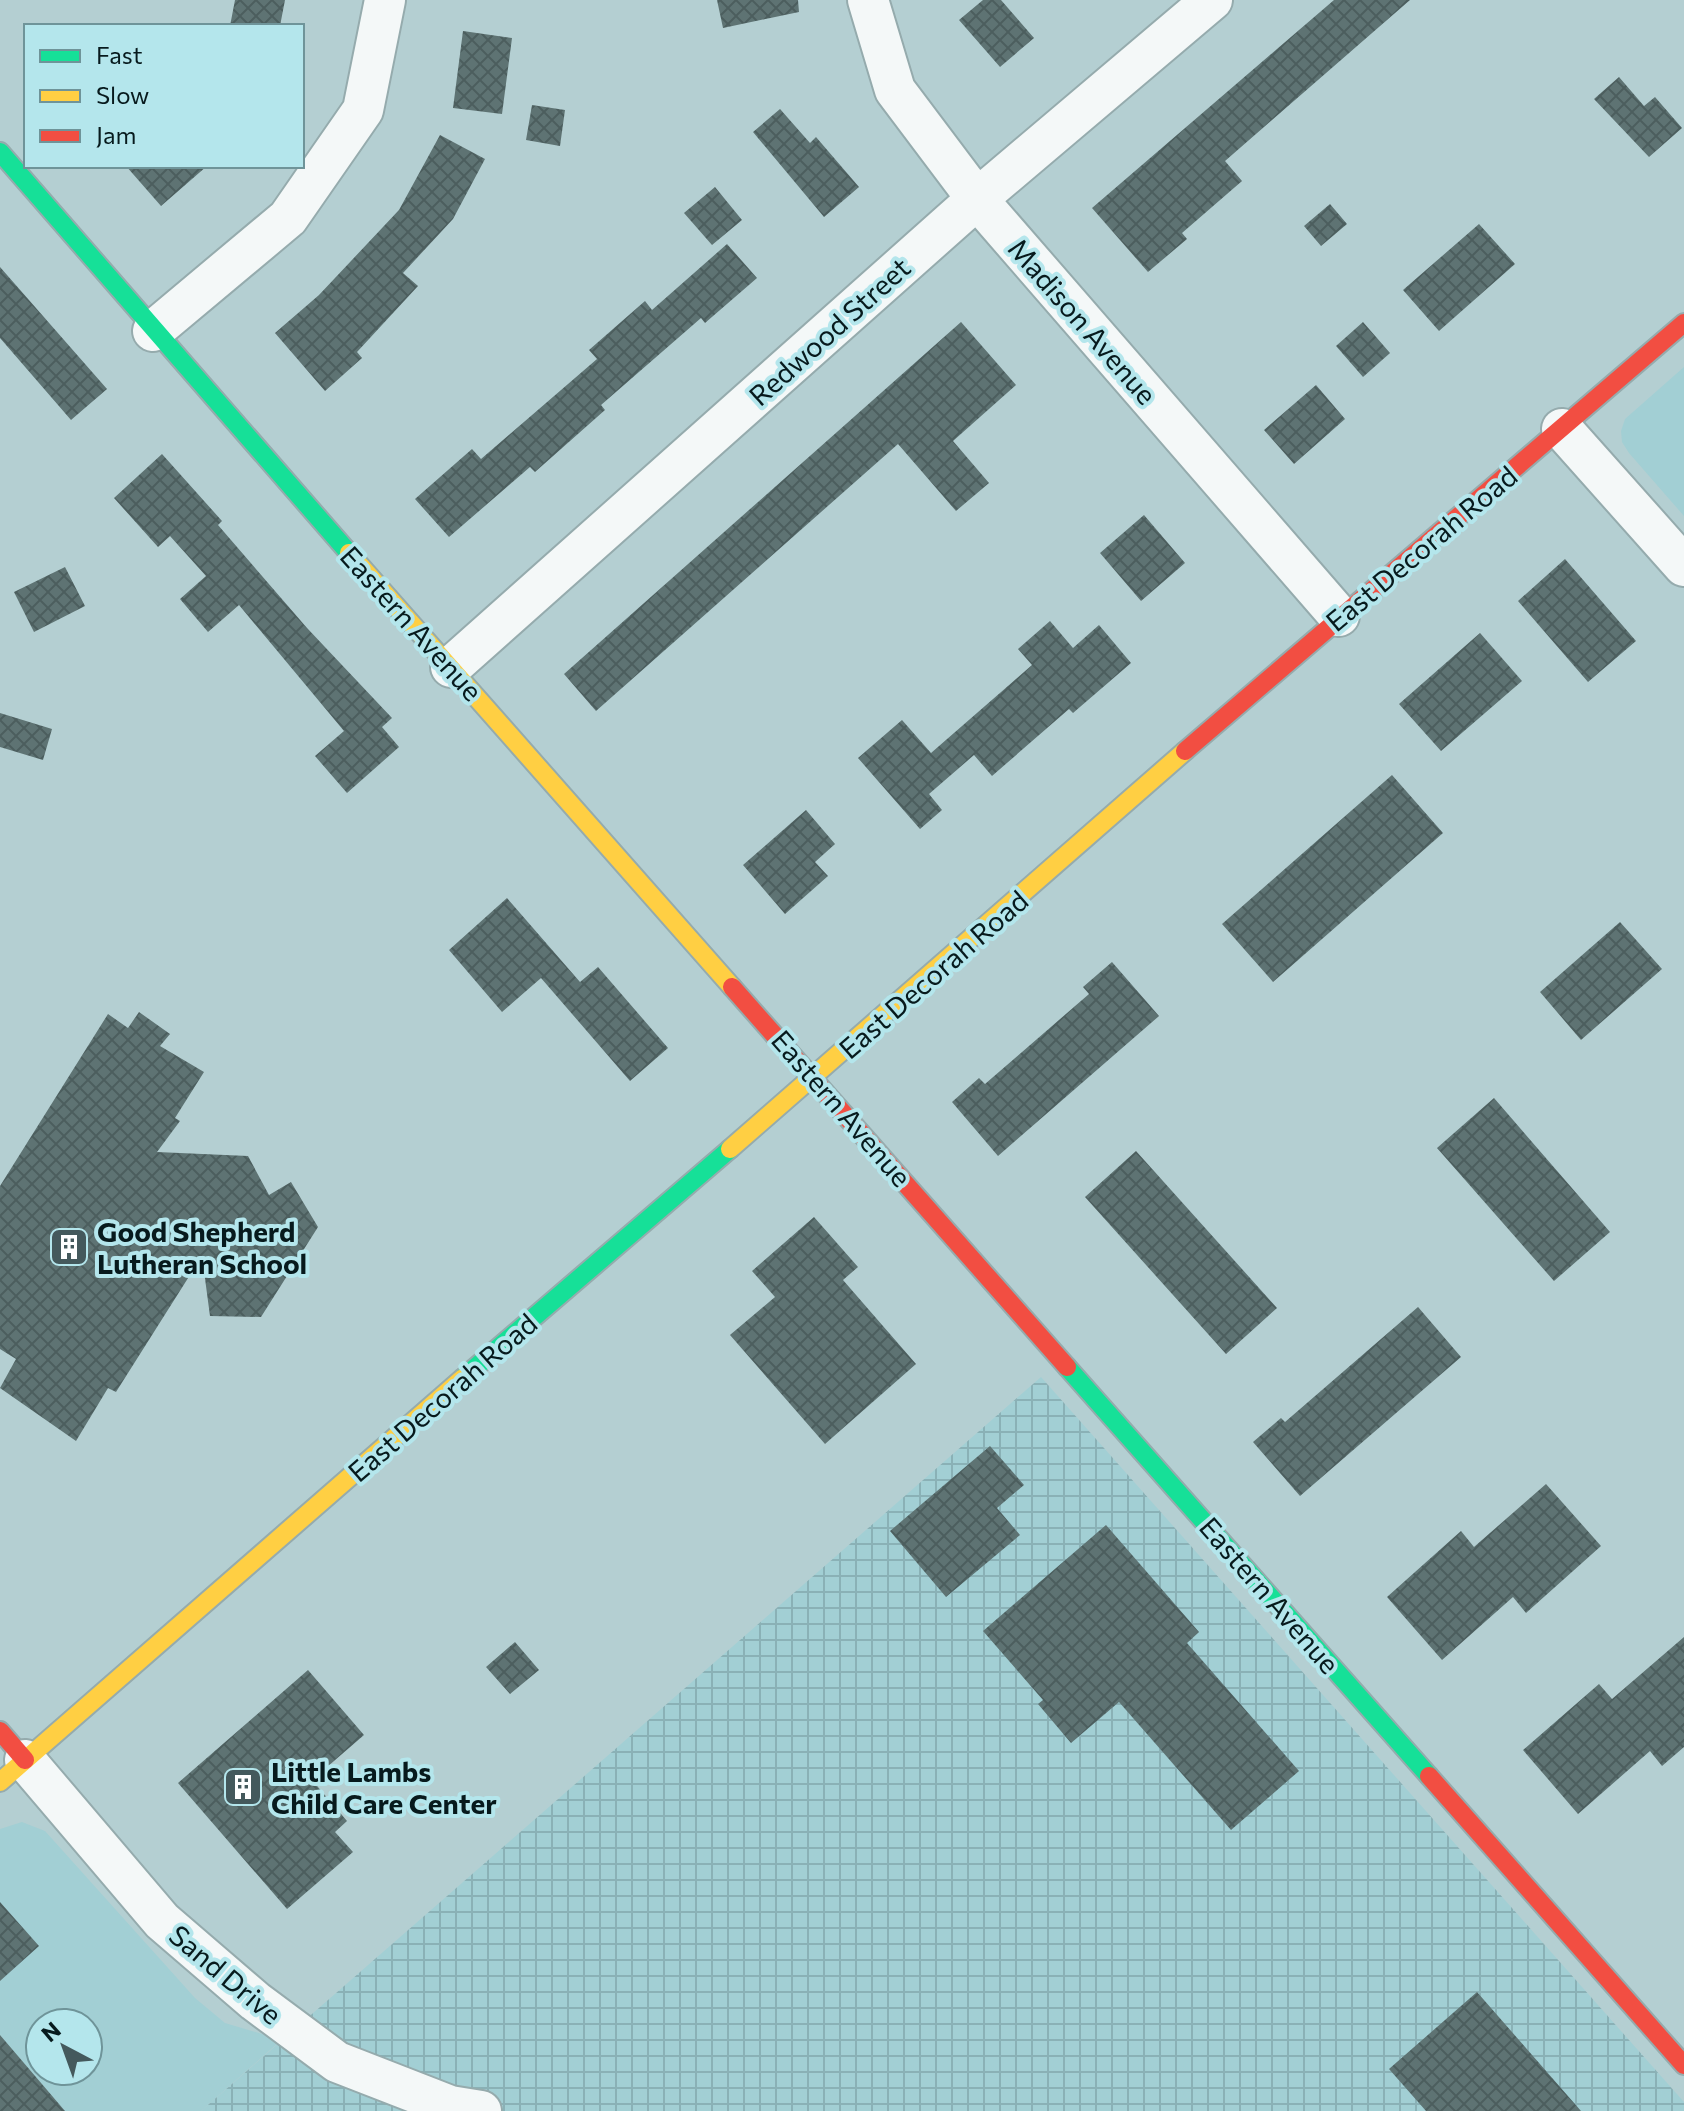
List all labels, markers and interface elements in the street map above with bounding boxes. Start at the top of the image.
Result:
legend [24,24,304,168]
text: Fast [96,40,143,69]
text: Slow [96,80,149,109]
text: Jam [96,120,136,149]
street label: Madison Avenue [1002,231,1164,411]
street label: Redwood Street [742,250,916,412]
street label: East Decorah Road [1319,458,1523,638]
street label: Eastern Avenue [334,539,490,707]
street label: East Decorah Road [832,883,1034,1065]
street label: Eastern Avenue [765,1023,919,1193]
place label: Good Shepherd Lutheran School [97,1214,307,1280]
building icon: Good Shepherd Lutheran School [48,1226,90,1268]
street label: East Decorah Road [341,1306,543,1488]
street label: Eastern Avenue [1193,1510,1347,1680]
place label: Little Lambs Child Care Center [271,1754,497,1820]
building icon: Little Lambs Child Care Center [222,1766,264,1808]
street label: Sand Drive [163,1917,289,2031]
north arrow [24,2007,104,2087]
text: N [35,2016,66,2047]

